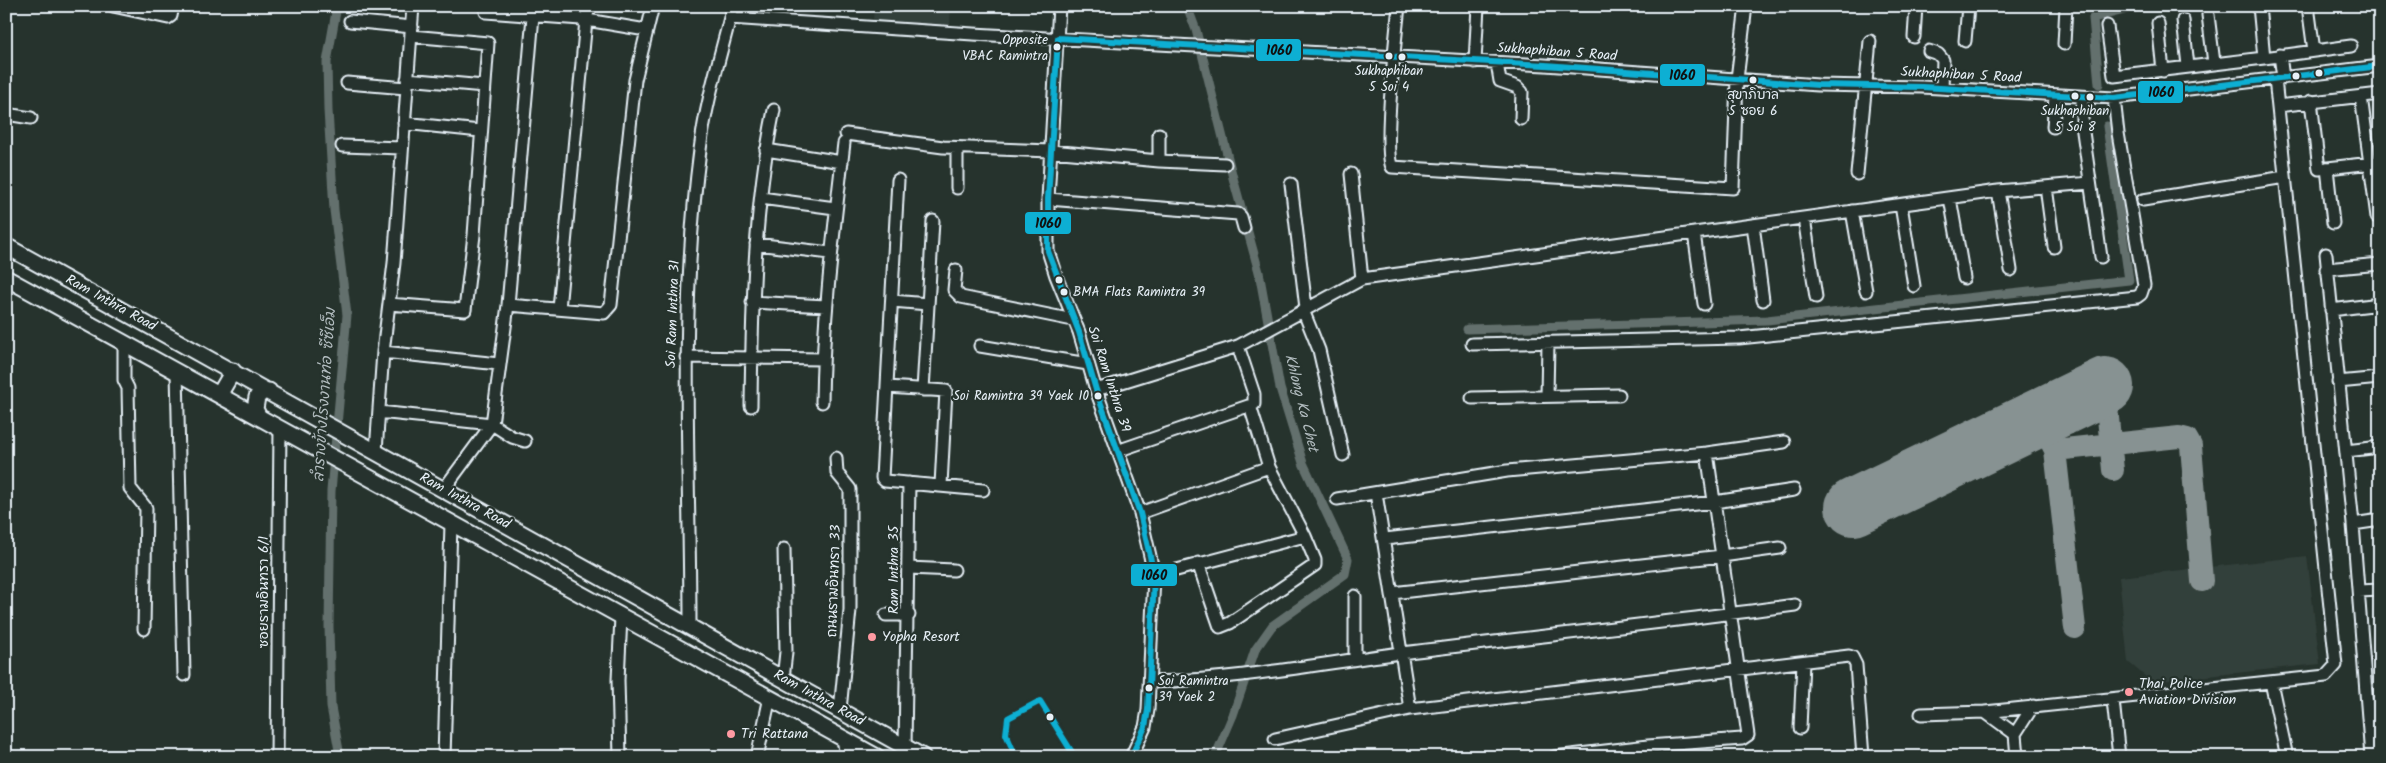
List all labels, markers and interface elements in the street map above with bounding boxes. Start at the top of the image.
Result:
place label: Opposite VBAC Ramintra [962,30,1048,67]
street label: Sukhaphiban 5 Road [1496,37,1619,67]
line badge: 1060 [1255,38,1302,62]
text: 1060 [1266,40,1293,62]
marker: Opposite VBAC Ramintra [1052,42,1062,52]
marker: Sukhaphiban 5 Soi 4 [1384,51,1394,61]
unlabelled marker [1397,52,1407,62]
place label: Sukhaphiban 5 Soi 4 [1355,61,1423,98]
street label: Sukhaphiban 5 Road [1900,61,2023,89]
line badge: 1060 [1659,63,1706,87]
text: 1060 [1669,65,1696,87]
unlabelled marker [2314,68,2324,78]
unlabelled marker [2291,71,2301,81]
marker: สุขาภิบาล 5 ซอย 6 [1748,75,1758,85]
line badge: 1060 [2137,80,2184,104]
text: 1060 [2148,82,2175,104]
place label: สุขาภิบาล 5 ซอย 6 [1727,85,1779,122]
marker: Sukhaphiban 5 Soi 8 [2070,91,2080,101]
unlabelled marker [2085,92,2095,102]
place label: Sukhaphiban 5 Soi 8 [2041,101,2109,138]
line badge: 1060 [1024,211,1072,235]
text: 1060 [1035,213,1062,235]
street label: Soi Ram Inthra 31 [660,260,686,368]
street label: Ram Inthra Road [61,269,161,338]
unlabelled marker [1054,275,1064,285]
place label: BMA Flats Ramintra 39 [1073,282,1206,303]
marker: BMA Flats Ramintra 39 [1059,287,1069,297]
water label: ลำรางข้างโรงงานท่อ ซีซีเอ็ม [307,305,343,483]
street label: Soi Ram Inthra 39 [1081,323,1137,435]
water label: Khlong Ka Chet [1277,352,1325,457]
place label: Soi Ramintra 39 Yaek 10 [953,386,1089,407]
marker: Soi Ramintra 39 Yaek 10 [1093,391,1103,401]
street label: Ram Inthra Road [415,467,515,536]
street label: ถนนรามอินทรา 33 [821,524,847,638]
street label: Ram Inthra 35 [883,524,905,614]
street label: ซอยรามอินทรา 6/1 [253,536,275,648]
line badge: 1060 [1130,563,1178,587]
text: 1060 [1141,565,1168,587]
place label: Yopha Resort [882,626,960,648]
marker: Yopha Resort [866,631,878,643]
street label: Ram Inthra Road [769,664,869,733]
place label: Soi Ramintra 39 Yaek 2 [1158,671,1229,708]
place label: Thai Police Aviation Division [2139,673,2236,711]
marker: Soi Ramintra 39 Yaek 2 [1144,683,1154,693]
marker: Thai Police Aviation Division [2123,686,2135,698]
unlabelled marker [1045,712,1055,722]
place label: Tri Rattana [741,723,808,745]
marker: Tri Rattana [725,728,737,740]

